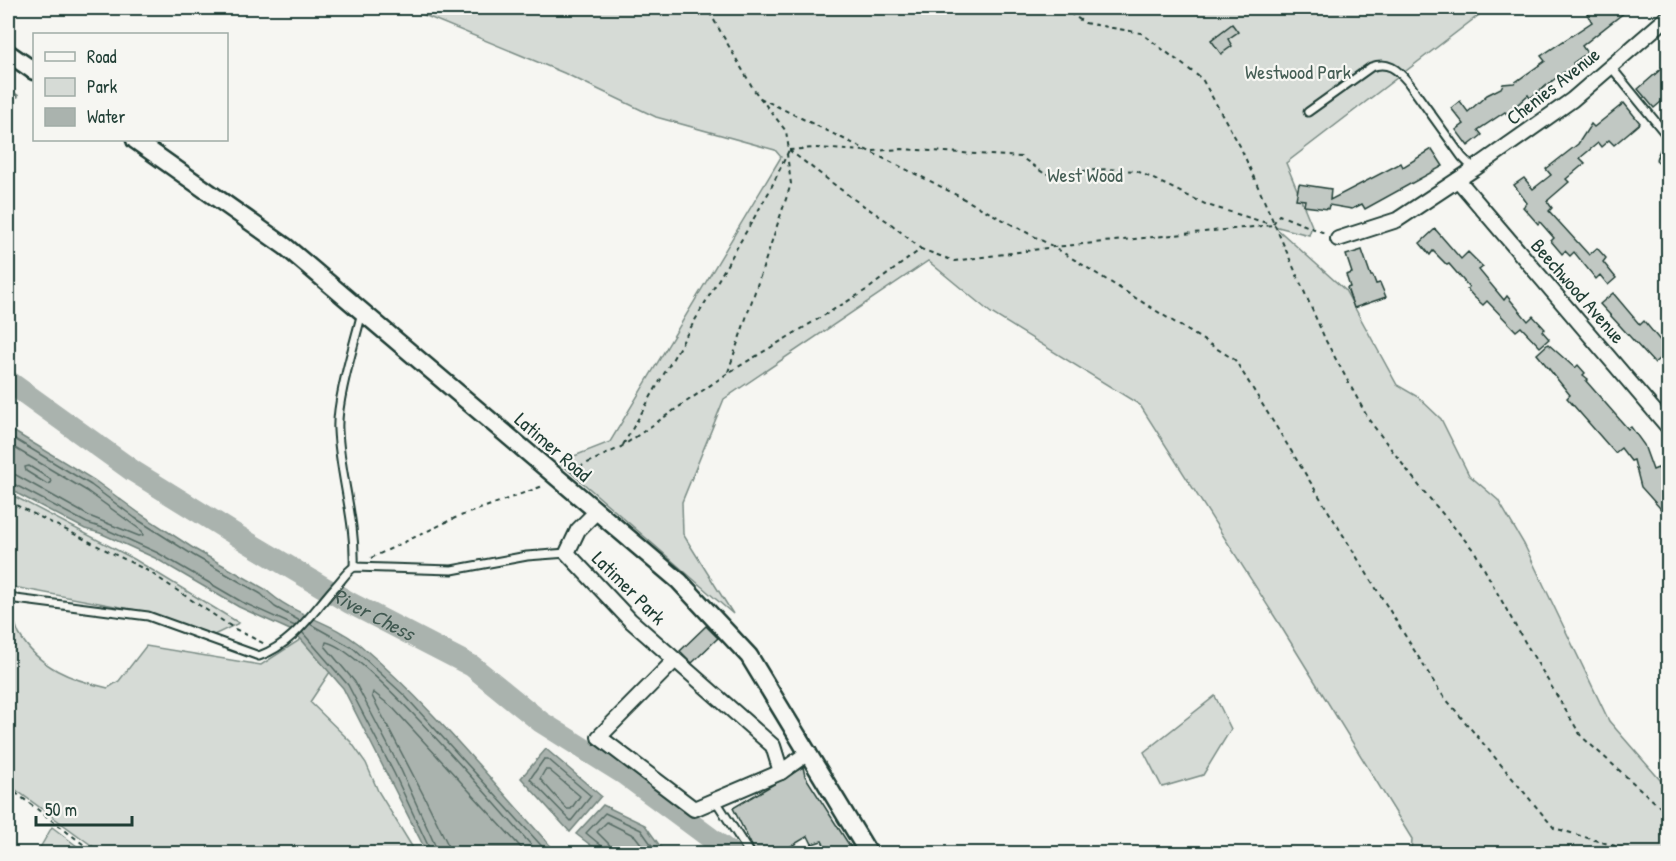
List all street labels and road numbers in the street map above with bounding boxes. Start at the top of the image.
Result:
street label: Chenies Avenue [1500,41,1605,131]
street label: Beechwood Avenue [1525,232,1631,349]
street label: Latimer Road [509,406,598,488]
street label: Latimer Park [587,545,672,630]

